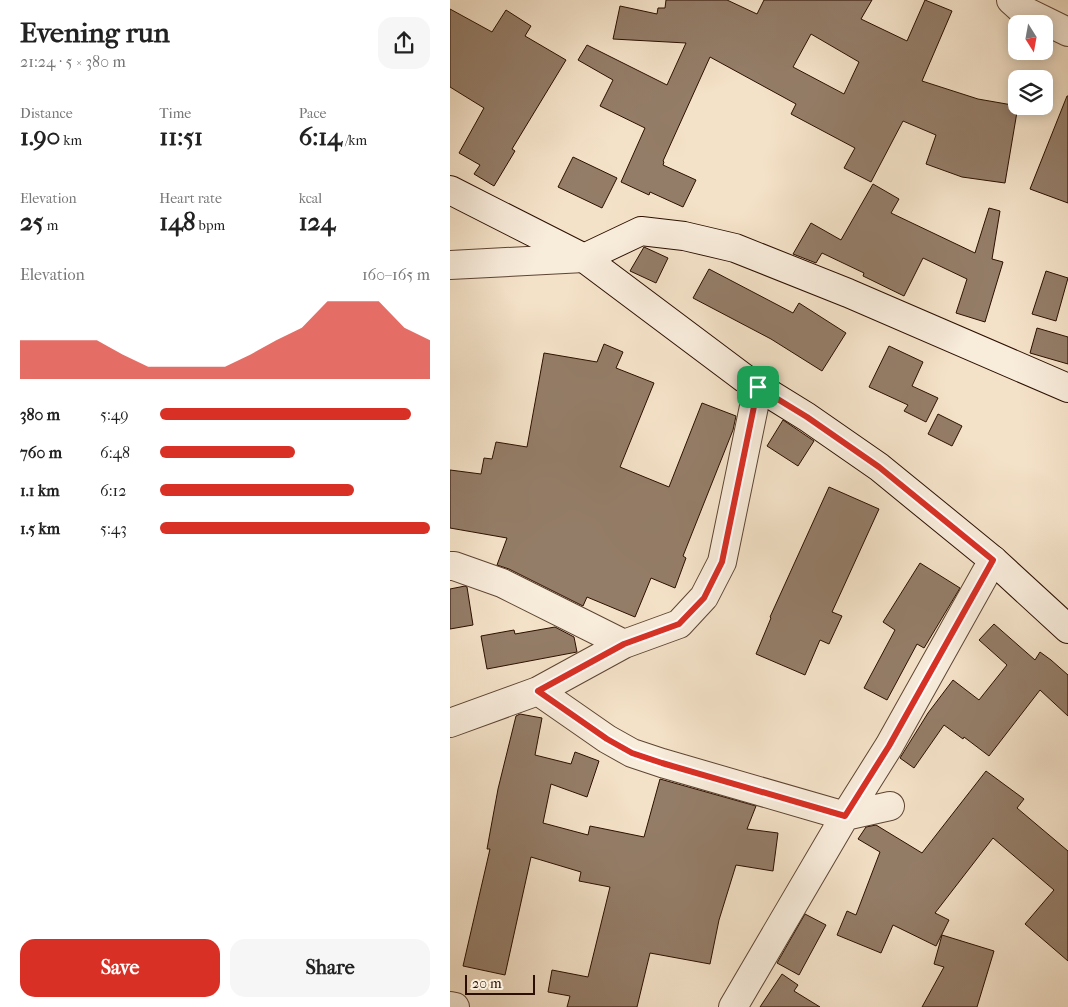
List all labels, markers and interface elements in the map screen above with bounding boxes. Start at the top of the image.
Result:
north arrow [1008,15,1052,60]
map controls [1008,15,1053,115]
text: Evening run [20,16,170,49]
button: share [378,17,430,69]
text: 21:24 · 5 × 380 m [20,52,126,71]
button: layers [1008,70,1053,115]
text: Distance [20,105,73,122]
text: Time [159,105,191,122]
text: Pace [299,105,327,122]
text: 1.90 [20,122,60,151]
text: 11:51 [159,122,203,151]
text: 6:14 [299,122,342,151]
text: km [60,132,82,149]
text: /km [342,132,367,149]
text: Elevation [20,190,77,207]
text: Heart rate [159,190,222,207]
text: kcal [299,190,322,207]
text: 25 [20,207,44,236]
text: 148 [159,207,196,236]
text: 124 [299,207,335,236]
text: m [44,217,58,234]
text: bpm [196,217,225,234]
text: Elevation [20,265,85,284]
text: 160–165 m [362,265,430,284]
pin [737,366,779,408]
icon: arrive [744,373,772,401]
text: 380 m [20,405,60,424]
text: 5:49 [100,405,129,424]
text: 760 m [20,443,62,462]
text: 6:48 [100,443,130,462]
text: 1.1 km [20,481,59,500]
text: 6:12 [100,481,126,500]
text: 1.5 km [20,519,60,538]
text: 5:43 [100,519,127,538]
button: Save [20,939,220,997]
button: Share [230,939,430,997]
scale bar [465,972,535,995]
text: 20 m [472,975,502,992]

